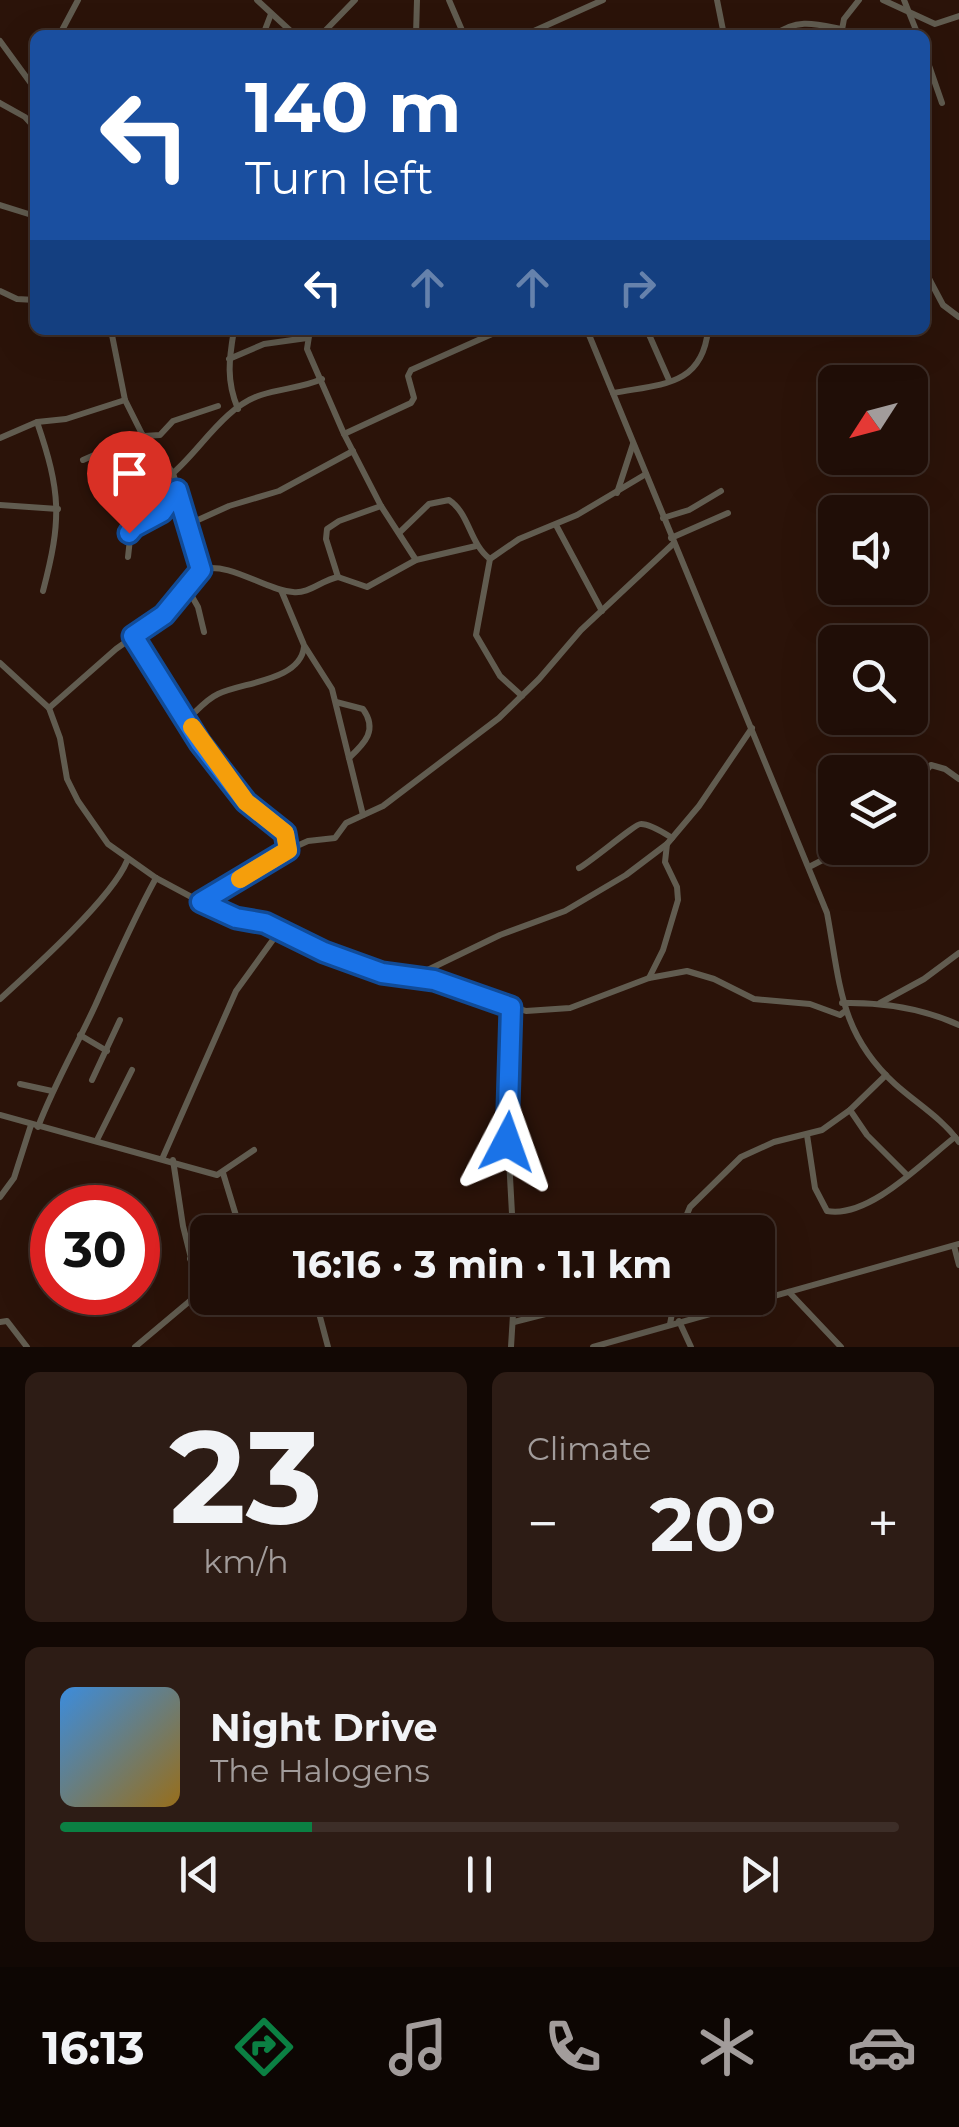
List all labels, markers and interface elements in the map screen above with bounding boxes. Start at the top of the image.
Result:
text: 140 m [245,64,461,150]
icon: left [80,70,210,200]
text: Turn left [245,150,433,205]
icon: left [295,260,350,315]
icon: ahead [400,260,455,315]
icon: ahead [505,260,560,315]
icon: right [610,260,665,315]
north arrow [818,365,928,475]
map controls [818,365,928,865]
pin [87,431,172,534]
icon: arrive [102,446,157,501]
button: sound [818,495,928,605]
button: search [818,625,928,735]
button: layers [818,755,928,865]
position arrow [455,1090,559,1194]
speed limit sign: 30 [30,1185,160,1315]
text: 16:16 · 3 min · 1.1 km [293,1241,672,1288]
text: 23 [169,1397,323,1556]
text: Climate [527,1429,651,1468]
text: 20° [650,1478,776,1570]
text: − [527,1490,559,1557]
text: + [867,1490,899,1557]
text: km/h [203,1542,289,1581]
text: Night Drive [210,1704,437,1751]
text: The Halogens [210,1751,430,1790]
icon: previous [172,1847,227,1902]
icon: pause [452,1847,507,1902]
icon: next [732,1847,787,1902]
icon: directions [229,2012,299,2082]
icon: music [383,2012,453,2082]
icon: phone [538,2012,608,2082]
icon: climate [692,2012,762,2082]
icon: car [847,2012,917,2082]
text: 16:13 [42,2020,145,2075]

